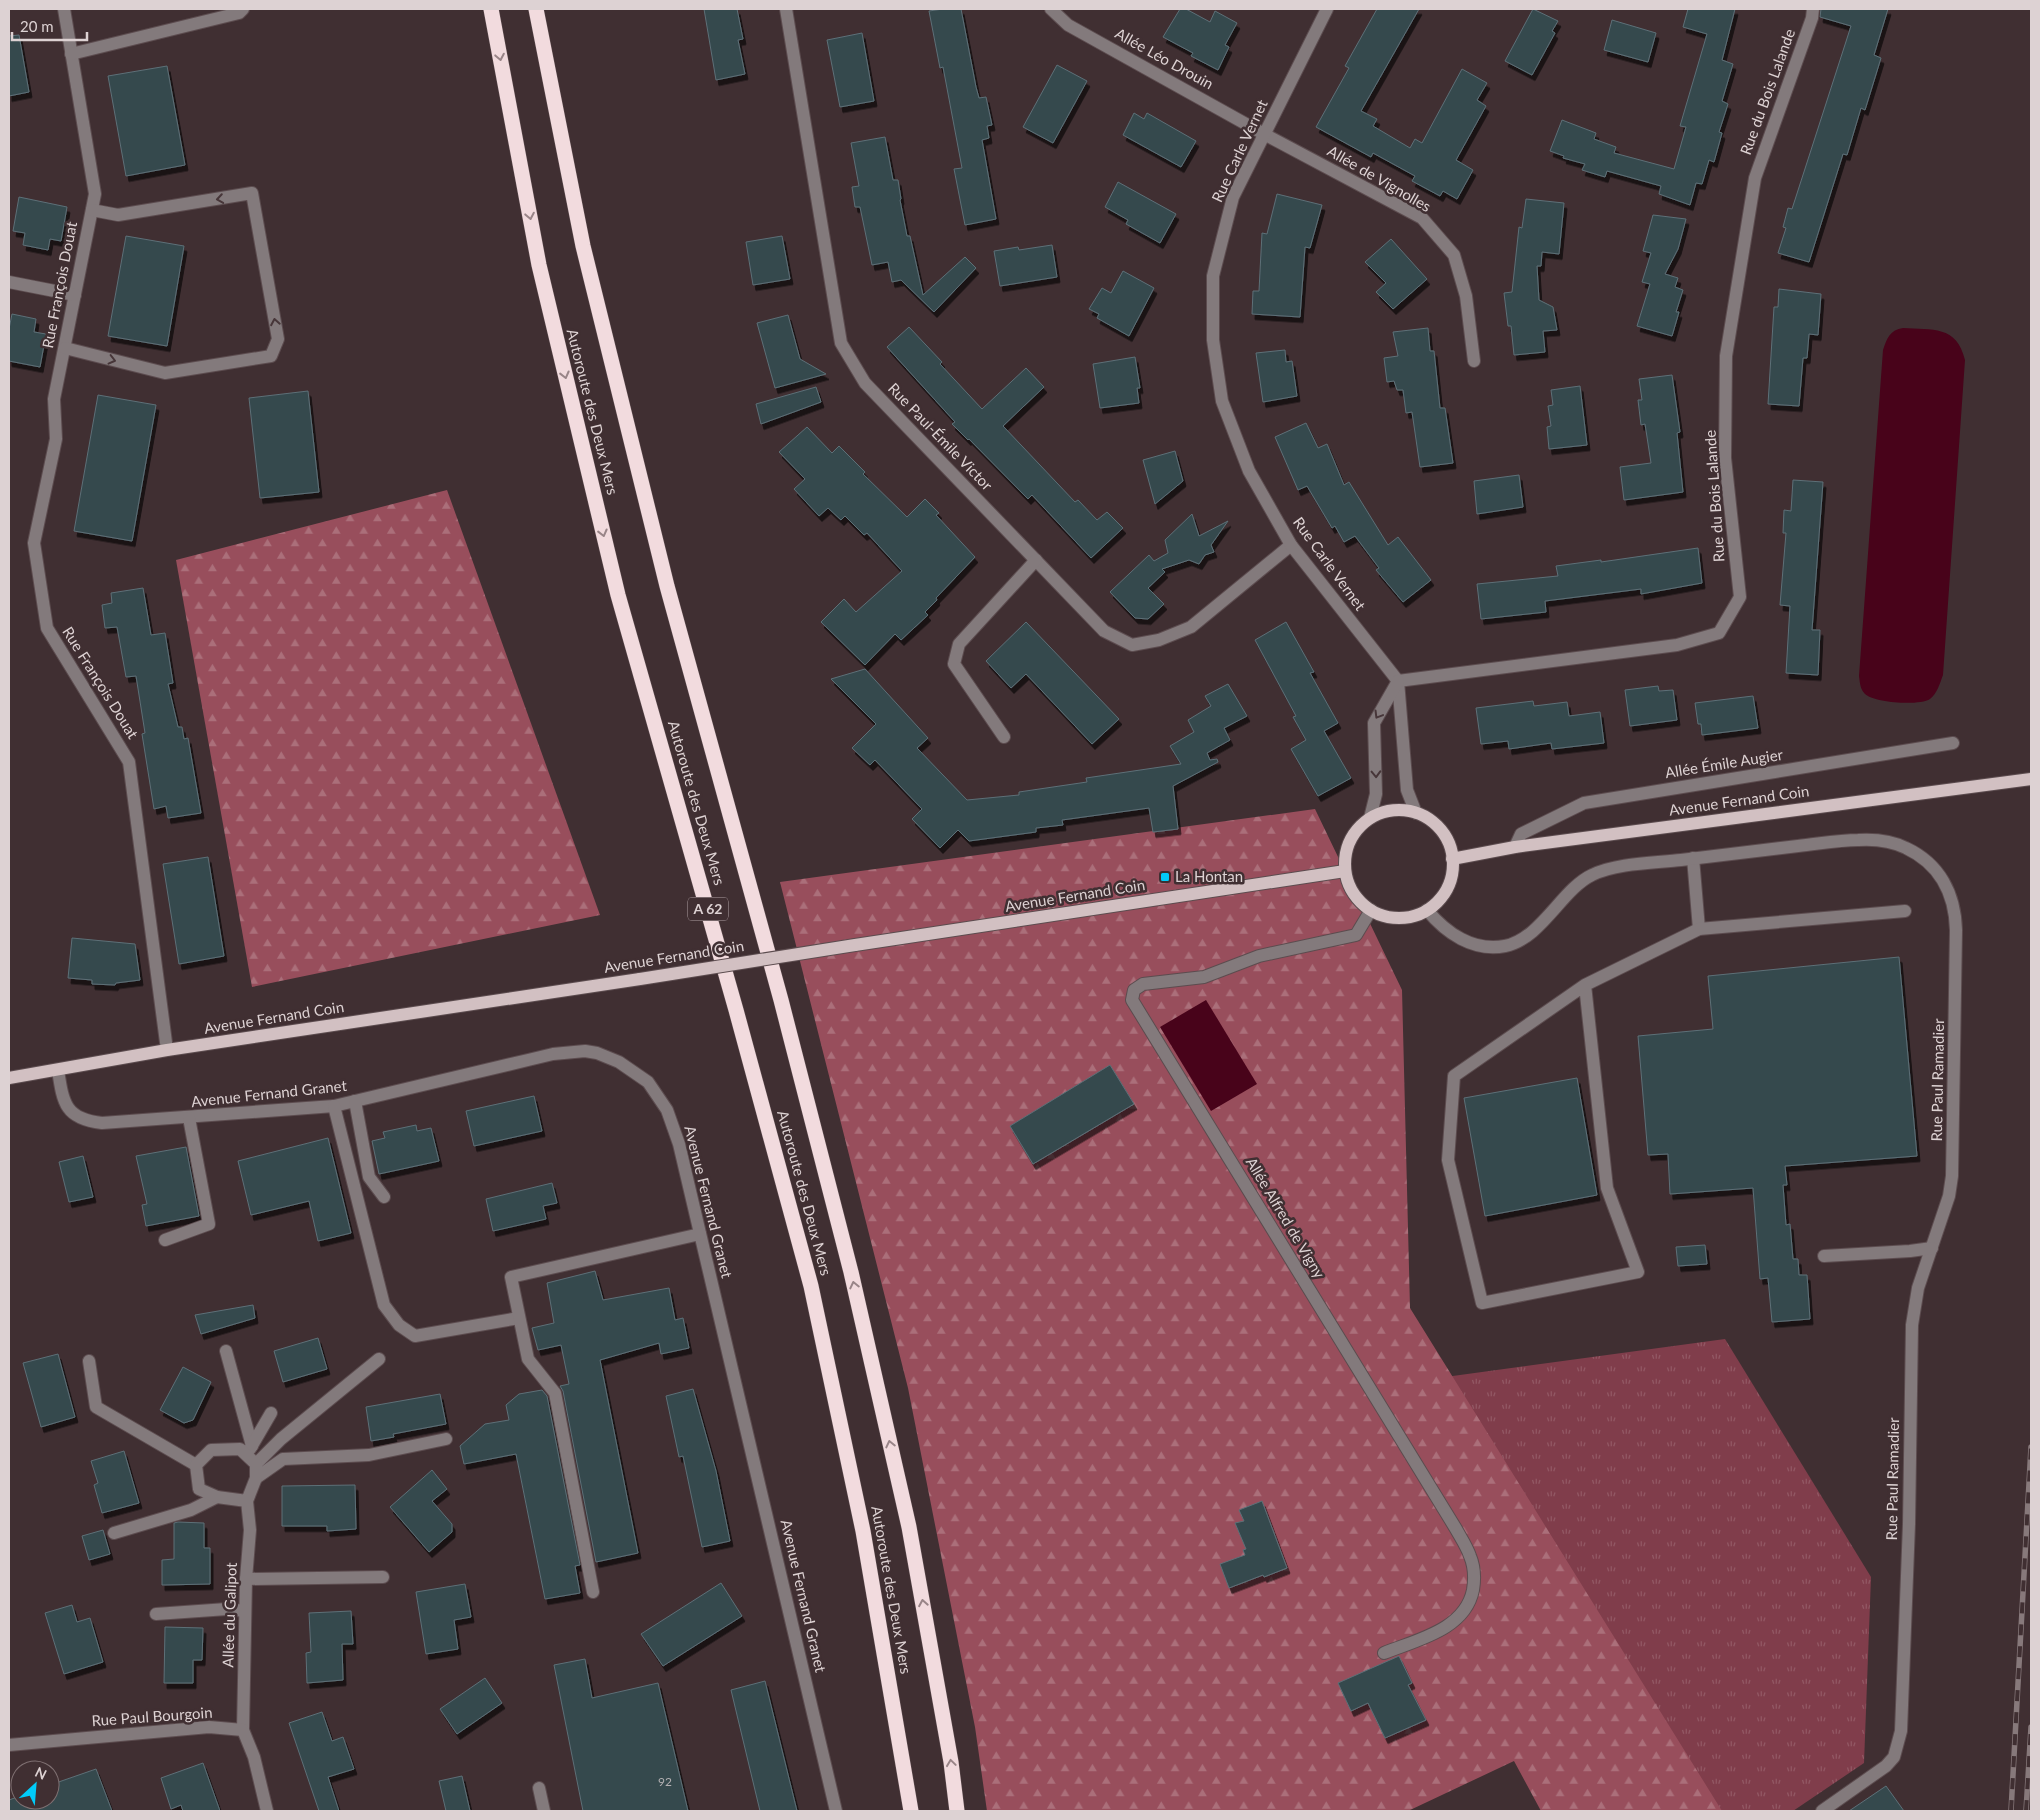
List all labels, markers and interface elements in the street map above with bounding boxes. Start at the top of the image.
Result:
scale bar [12,10,88,42]
text: 20 m [20,17,54,35]
street label: Allée Léo Drouin [1112,24,1217,93]
street label: Rue du Bois Lalande [1736,26,1798,157]
one-way arrow [494,52,505,61]
street label: Rue Carle Vernet [1207,96,1271,205]
street label: Allée de Vignolles [1325,141,1434,215]
one-way arrow [216,193,225,203]
one-way arrow [524,212,534,221]
street label: Rue François Douat [38,219,80,350]
one-way arrow [270,318,280,326]
street label: Autoroute des Deux Mers [564,327,622,497]
one-way arrow [108,354,116,365]
one-way arrow [559,370,570,379]
street label: Rue Paul-Émile Victor [885,379,997,494]
street label: Rue du Bois Lalande [1700,429,1728,563]
street label: Rue Carle Vernet [1290,513,1370,614]
one-way arrow [597,528,608,537]
street label: Rue François Douat [59,623,143,742]
one-way arrow [1375,710,1385,719]
street label: Autoroute des Deux Mers [665,718,729,887]
street label: Allée Émile Augier [1664,745,1785,781]
one-way arrow [1370,770,1381,778]
street label: Avenue Fernand Coin [1668,781,1810,819]
place label: La Hontan [1175,867,1243,885]
marker: La Hontan [1159,871,1171,883]
street label: Avenue Fernand Coin [1004,875,1146,915]
road number: A 62 [688,898,728,921]
street label: Avenue Fernand Coin [603,936,745,976]
street label: Avenue Fernand Coin [203,997,345,1037]
street label: Rue Paul Ramadier [1927,1018,1947,1142]
street label: Avenue Fernand Granet [190,1076,348,1110]
street label: Autoroute des Deux Mers [774,1108,836,1277]
street label: Avenue Fernand Granet [681,1124,737,1280]
street label: Allée Alfred de Vigny [1243,1154,1329,1281]
one-way arrow [849,1281,860,1290]
street label: Rue Paul Ramadier [1882,1417,1902,1541]
one-way arrow [885,1439,896,1448]
street label: Autoroute des Deux Mers [868,1504,916,1675]
street label: Avenue Fernand Granet [778,1518,830,1675]
street label: Allée du Galipot [218,1561,240,1668]
one-way arrow [918,1599,928,1607]
street label: Rue Paul Bourgoin [91,1703,213,1729]
one-way arrow [946,1759,957,1767]
north arrow [10,1760,60,1810]
text: N [32,1763,49,1783]
house number: 92 [658,1774,672,1789]

